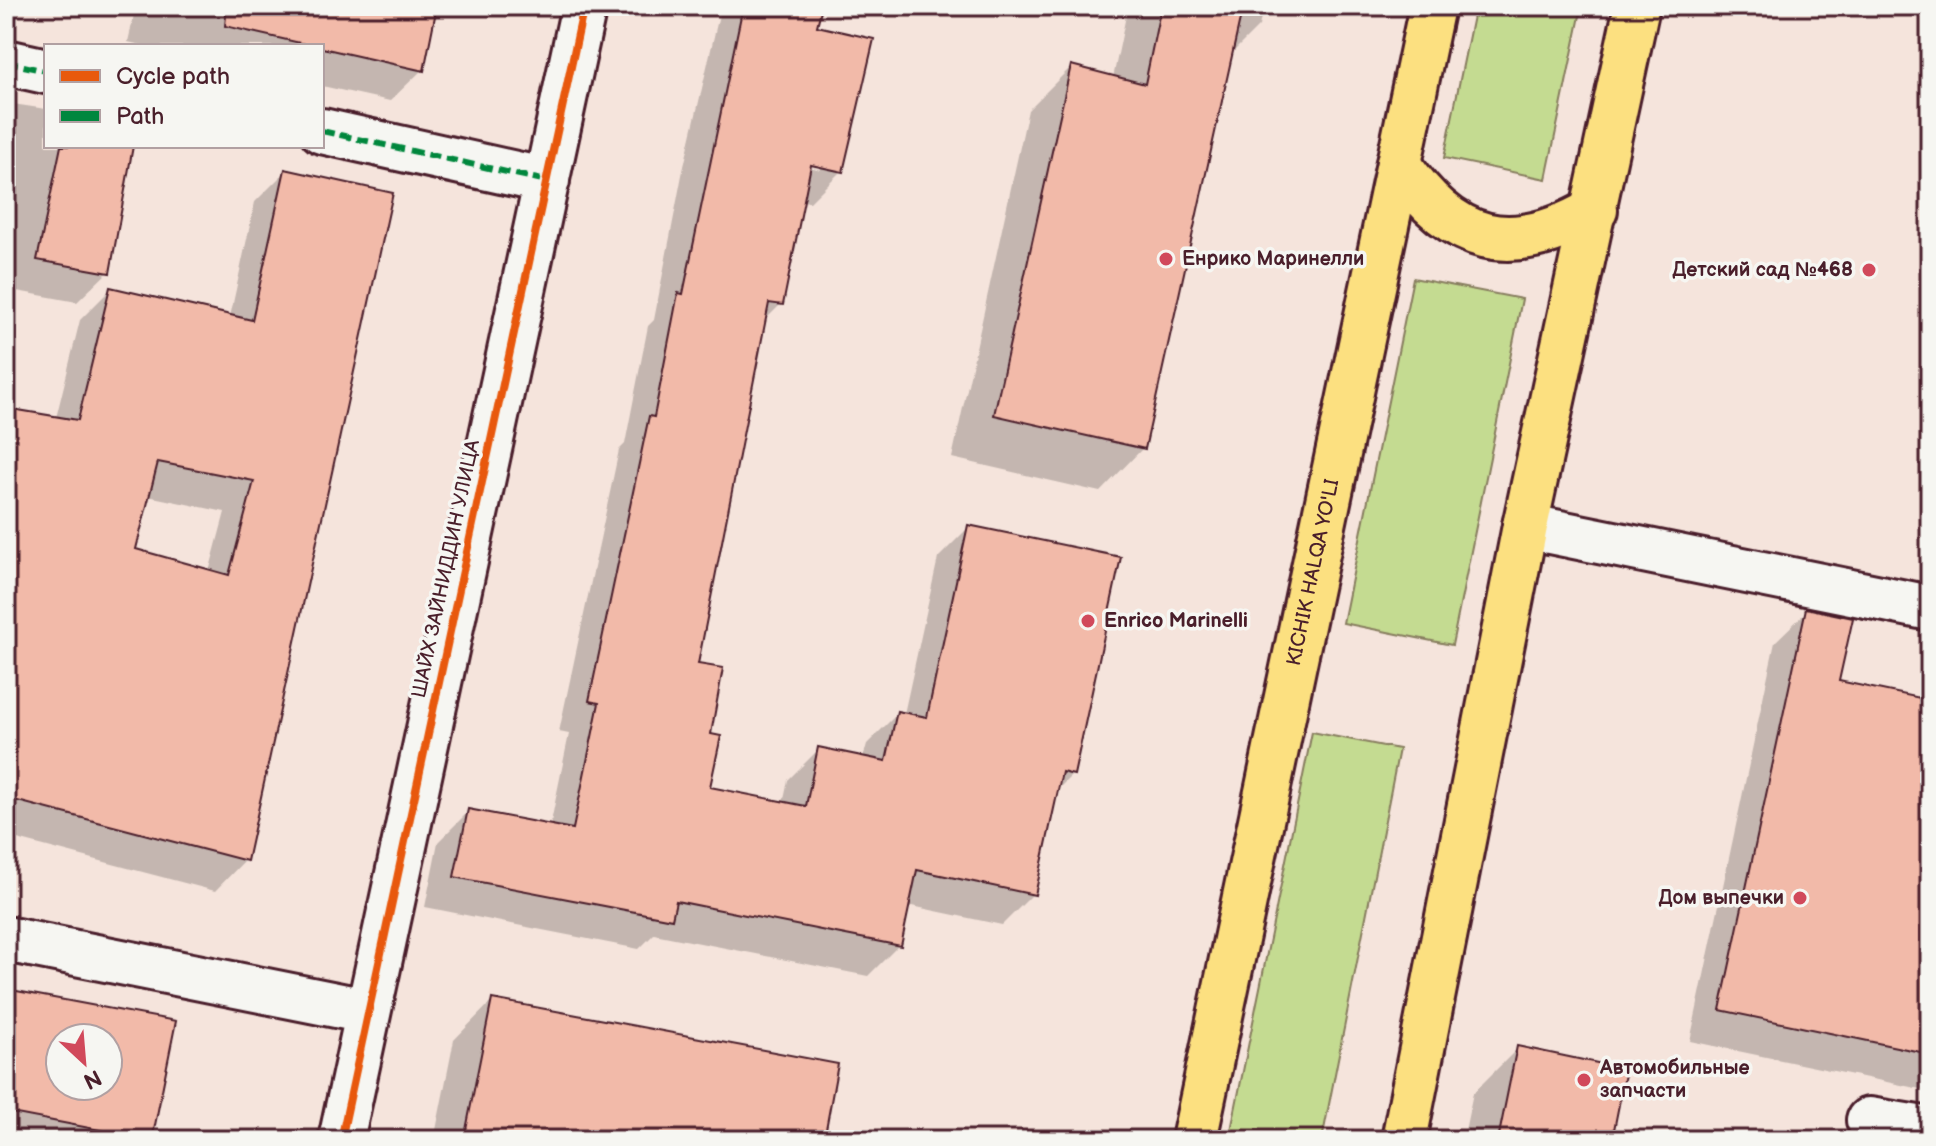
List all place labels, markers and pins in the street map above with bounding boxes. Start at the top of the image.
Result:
place label: Енрико Маринелли [1182,247,1364,271]
marker: Енрико Маринелли [1157,250,1175,268]
place label: Детский сад №468 [1672,258,1853,282]
marker: Детский сад №468 [1860,261,1878,279]
place label: Enrico Marinelli [1104,609,1248,633]
marker: Enrico Marinelli [1079,612,1097,630]
place label: Дом выпечки [1659,886,1784,910]
marker: Дом выпечки [1791,889,1809,907]
place label: Автомобильные запчасти [1599,1056,1750,1103]
marker: Автомобильные запчасти [1575,1071,1593,1089]

